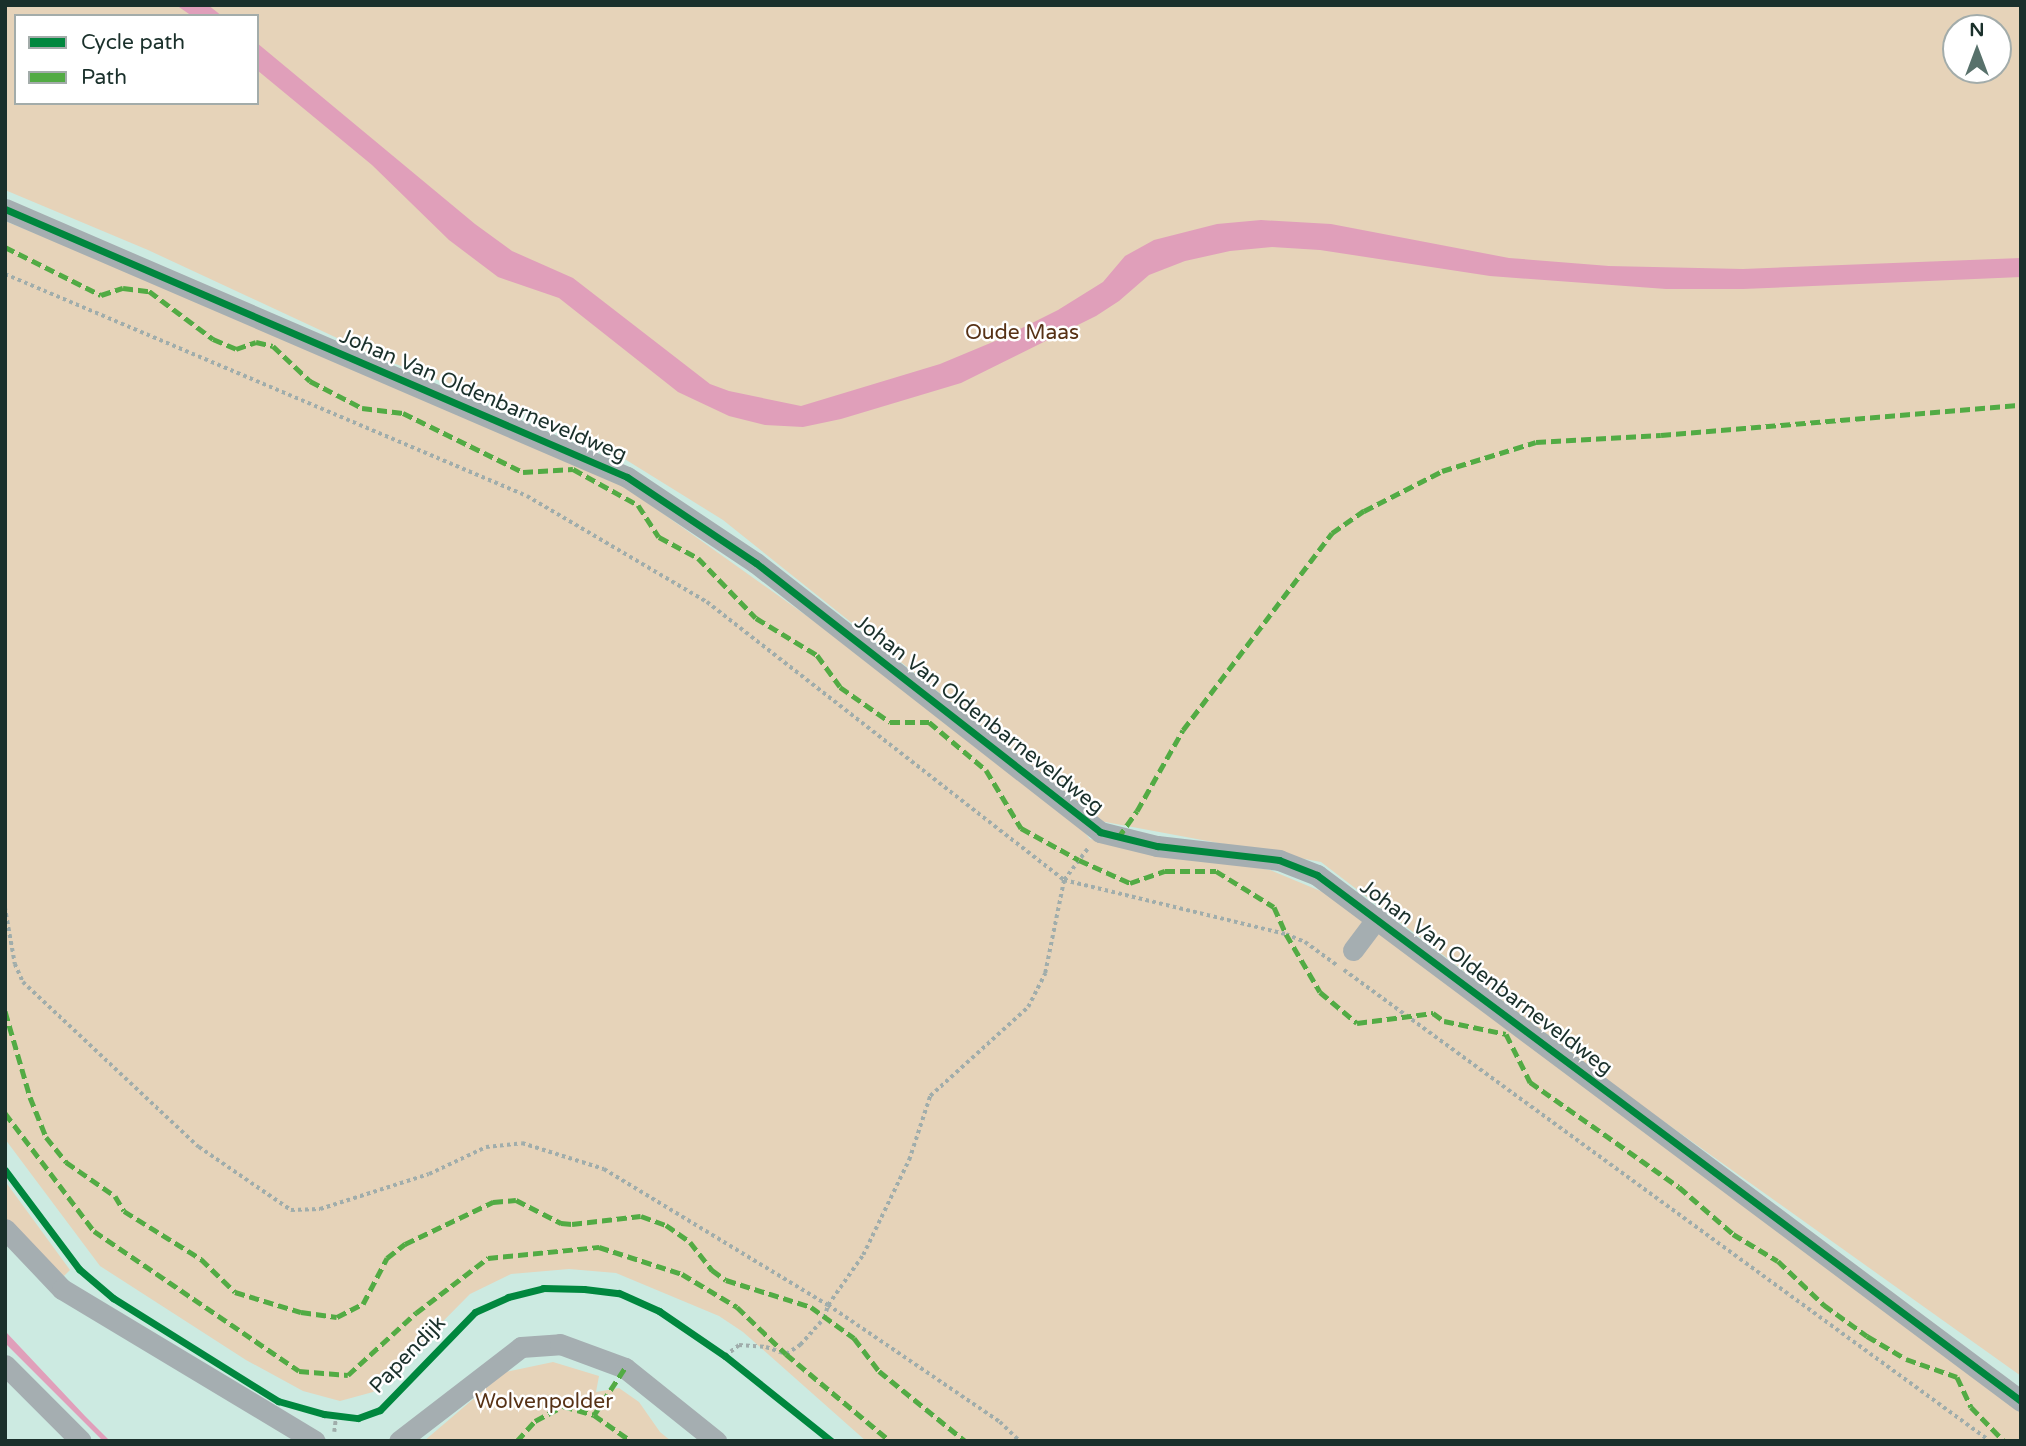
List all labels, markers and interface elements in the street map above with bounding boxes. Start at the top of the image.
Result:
legend [14,14,259,105]
north arrow [1942,14,2012,84]
text: N [1969,19,1985,41]
text: Cycle path [81,30,185,55]
text: Path [81,65,127,90]
park label: Oude Maas [965,320,1079,346]
street label: Johan Van Oldenbarneveldweg [336,324,630,468]
street label: Johan Van Oldenbarneveldweg [849,610,1109,820]
street label: Johan Van Oldenbarneveldweg [1355,875,1617,1081]
street label: Papendijk [365,1311,451,1399]
park label: Wolvenpolder [475,1389,613,1415]

